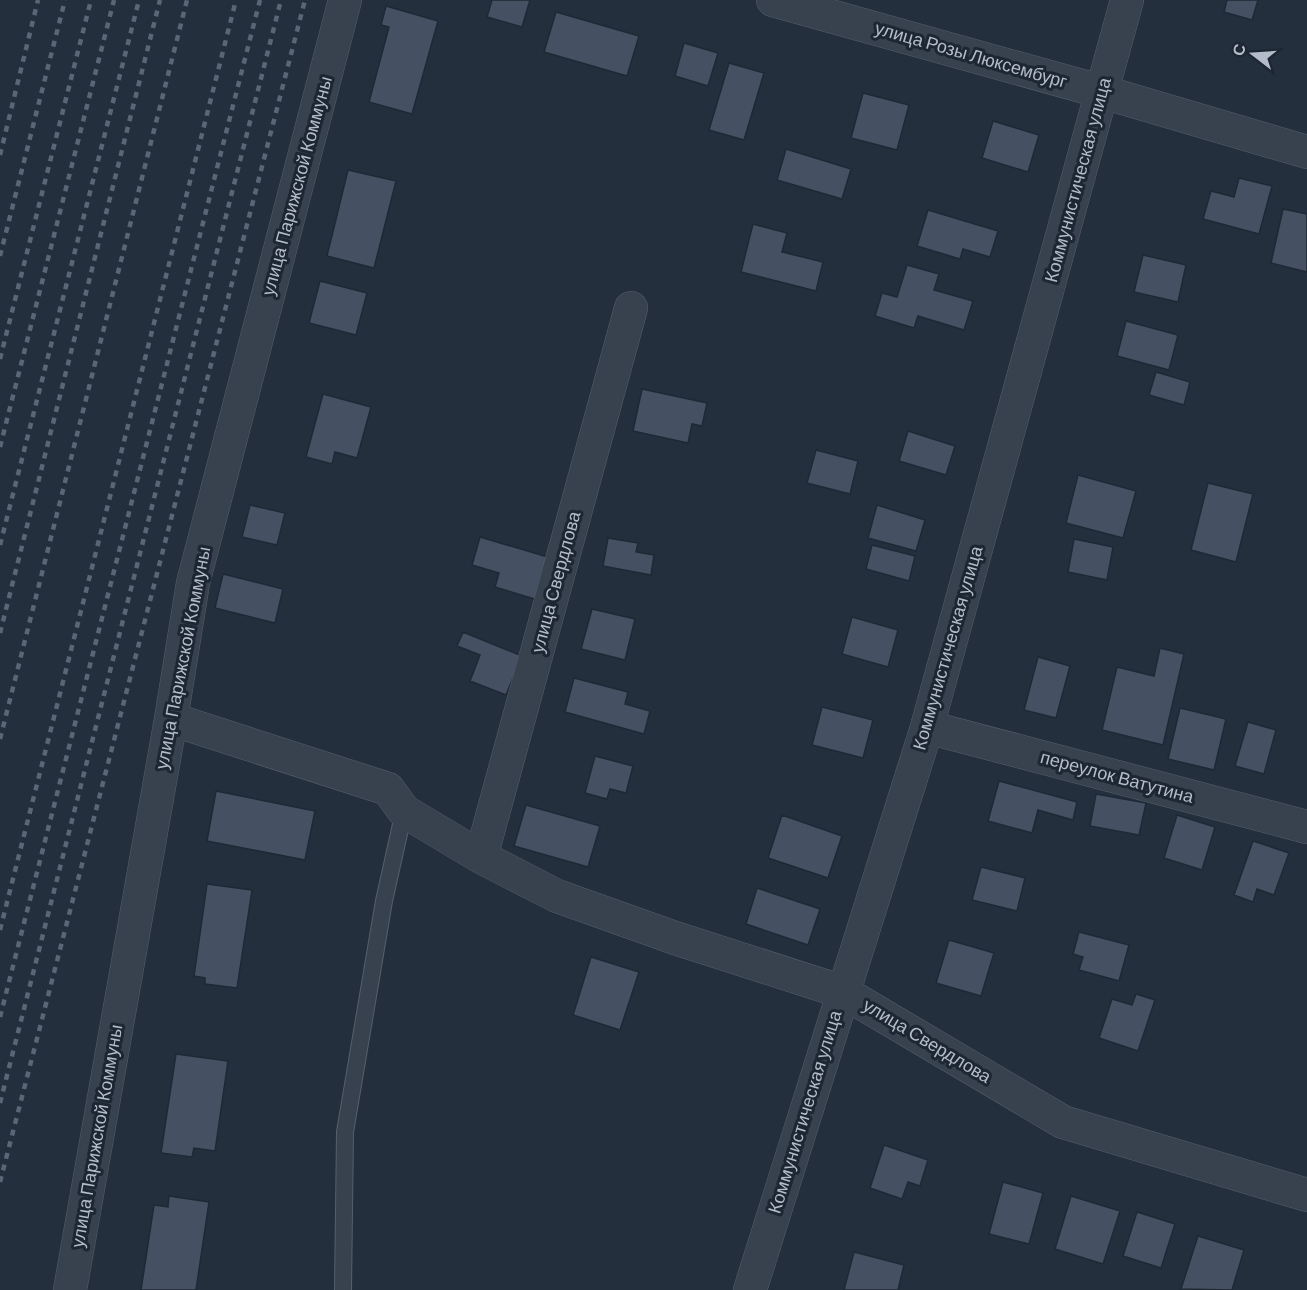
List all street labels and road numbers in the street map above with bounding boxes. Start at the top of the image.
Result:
street label: улица Розы Люксембург [873,16,1070,92]
street label: улица Парижской Коммуны [256,74,336,298]
street label: Коммунистическая улица [1039,74,1115,285]
street label: улица Свердлова [526,508,585,655]
street label: Коммунистическая улица [907,542,987,752]
street label: улица Парижской Коммуны [150,545,214,771]
street label: переулок Ватутина [1038,745,1197,807]
street label: улица Свердлова [859,993,996,1088]
street label: Коммунистическая улица [763,1007,846,1216]
street label: улица Парижской Коммуны [66,1023,126,1249]

